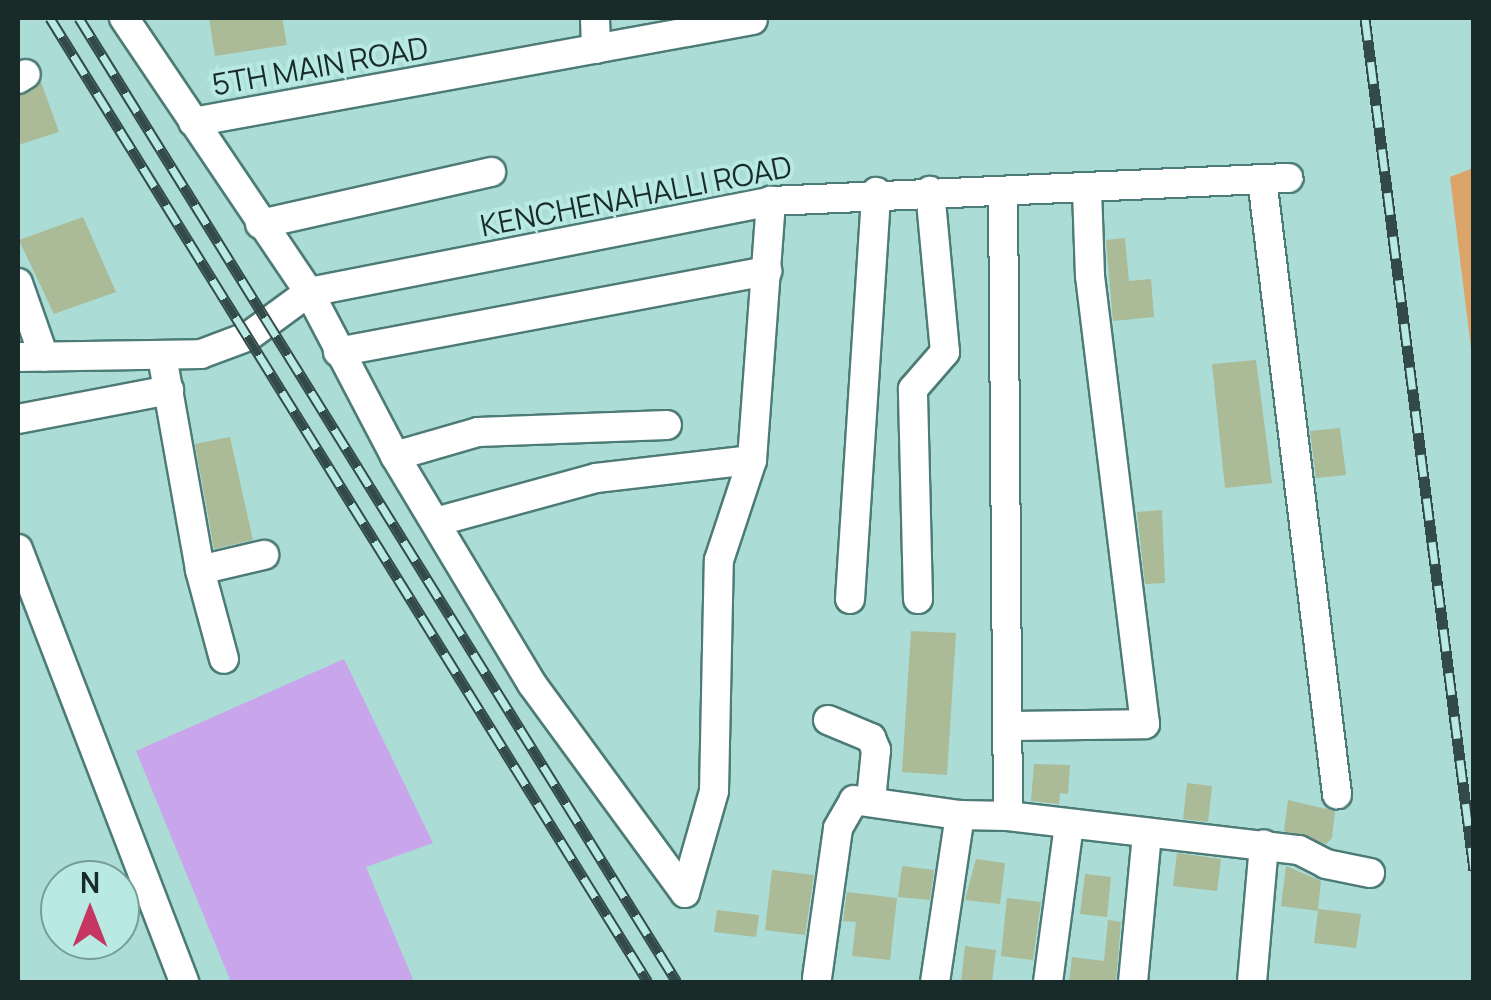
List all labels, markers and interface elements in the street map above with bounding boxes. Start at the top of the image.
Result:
street label: 5TH MAIN ROAD [209,29,431,103]
street label: KENCHENAHALLI ROAD [477,148,795,244]
north arrow [40,860,140,960]
text: N [80,863,100,901]

